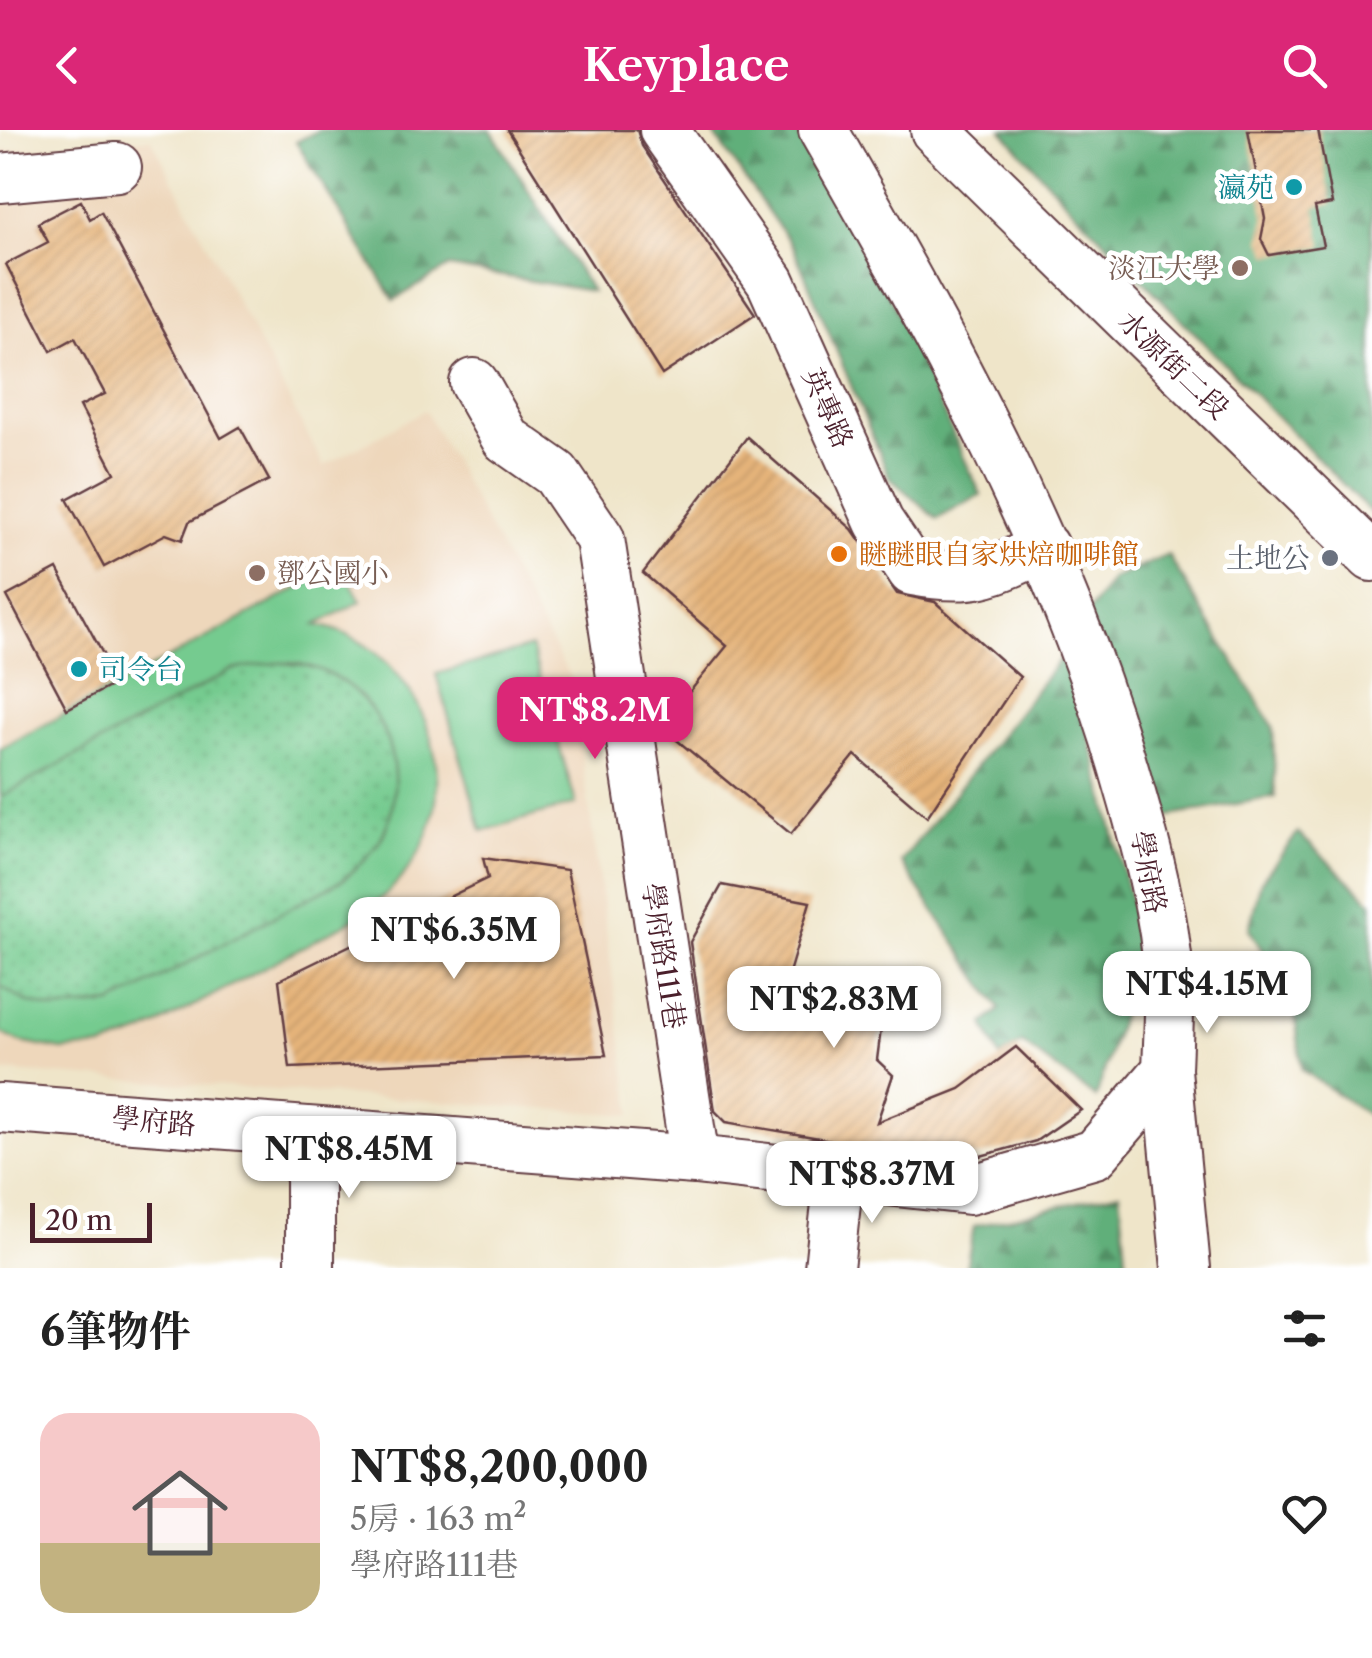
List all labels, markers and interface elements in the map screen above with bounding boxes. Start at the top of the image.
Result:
text: Keyplace [582,37,790,93]
icon: back [40,38,95,93]
icon: search [1277,38,1332,93]
place label: 瀛苑 [1218,170,1274,204]
marker: 瀛苑 [1283,176,1305,198]
place label: 淡江大學 [1108,251,1220,285]
marker: 淡江大學 [1229,257,1251,279]
street label: 水源街二段 [1112,304,1236,426]
street label: 英專路 [795,363,861,453]
place label: 瞇瞇眼自家烘焙咖啡館 [859,537,1139,571]
place label: 土地公 [1226,541,1310,575]
marker: 瞇瞇眼自家烘焙咖啡館 [828,543,850,565]
marker: 土地公 [1319,547,1341,569]
place label: 鄧公國小 [277,556,389,590]
marker: 鄧公國小 [246,562,268,584]
place label: 司令台 [99,652,183,686]
marker: 司令台 [68,658,90,680]
pin: NT$8.2M [503,677,687,762]
text: NT$8.2M [519,690,671,729]
street label: 學府路 [1124,828,1174,916]
street label: 學府路111巷 [636,881,692,1031]
pin: NT$6.35M [351,897,557,982]
text: NT$6.35M [370,910,538,949]
pin: NT$4.15M [1104,951,1310,1036]
text: NT$4.15M [1125,964,1289,1003]
pin: NT$2.83M [731,966,937,1051]
text: NT$2.83M [749,979,919,1018]
street label: 學府路 [111,1100,197,1142]
pin: NT$8.45M [246,1116,452,1201]
text: NT$8.45M [264,1129,434,1168]
pin: NT$8.37M [769,1141,975,1226]
text: NT$8.37M [788,1154,956,1193]
scale bar [30,1198,152,1242]
text: 20 m [45,1203,112,1237]
icon: filters [1277,1301,1332,1356]
text: 6筆物件 [40,1305,191,1357]
text: NT$8,200,000 [350,1441,649,1493]
icon: home [120,1453,240,1573]
icon: heart [1277,1486,1332,1541]
text: 5房 · 163 m² [350,1499,527,1538]
text: 學府路111巷 [350,1545,518,1584]

